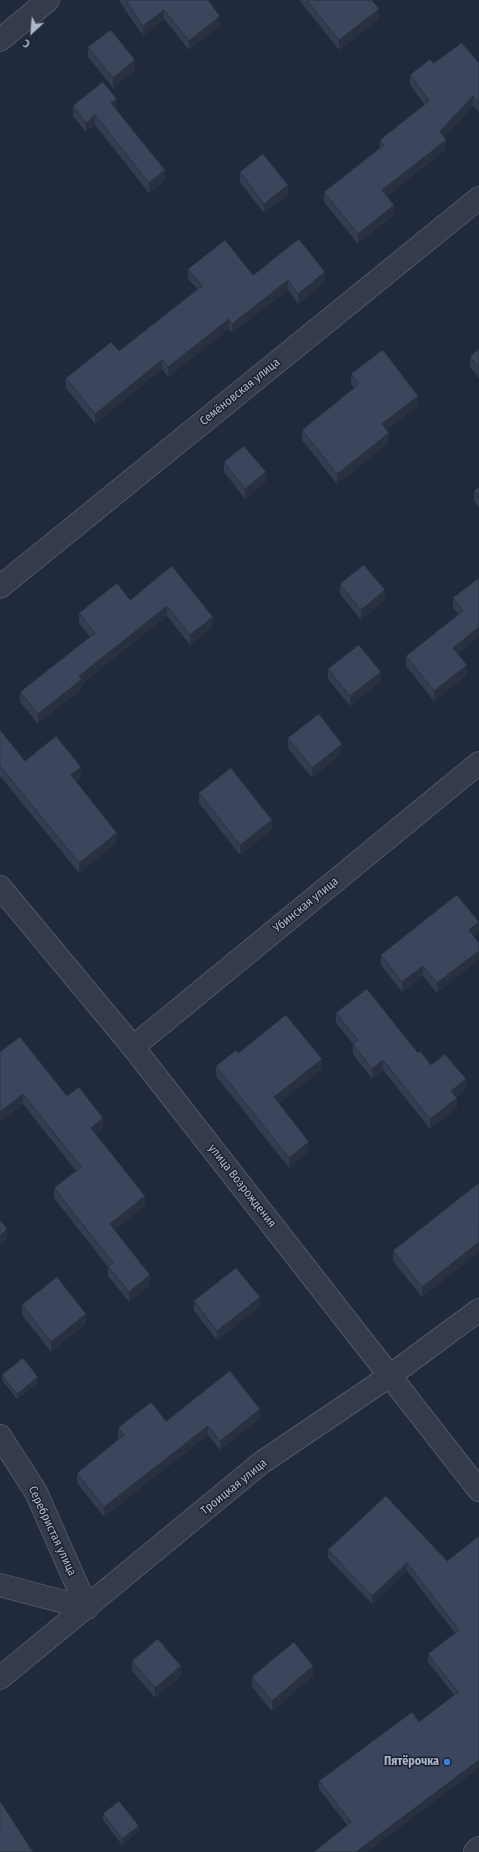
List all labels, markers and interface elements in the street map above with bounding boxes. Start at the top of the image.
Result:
north arrow [12,12,52,52]
text: С [21,36,32,50]
street label: Семёновская улица [197,355,283,429]
street label: Убинская улица [270,874,342,936]
street label: улица Возрождения [205,1141,279,1231]
street label: Троицкая улица [198,1456,270,1518]
street label: Серебристая улица [25,1484,79,1578]
place label: Пятёрочка [384,1755,439,1769]
marker: Пятёрочка [442,1757,452,1767]

